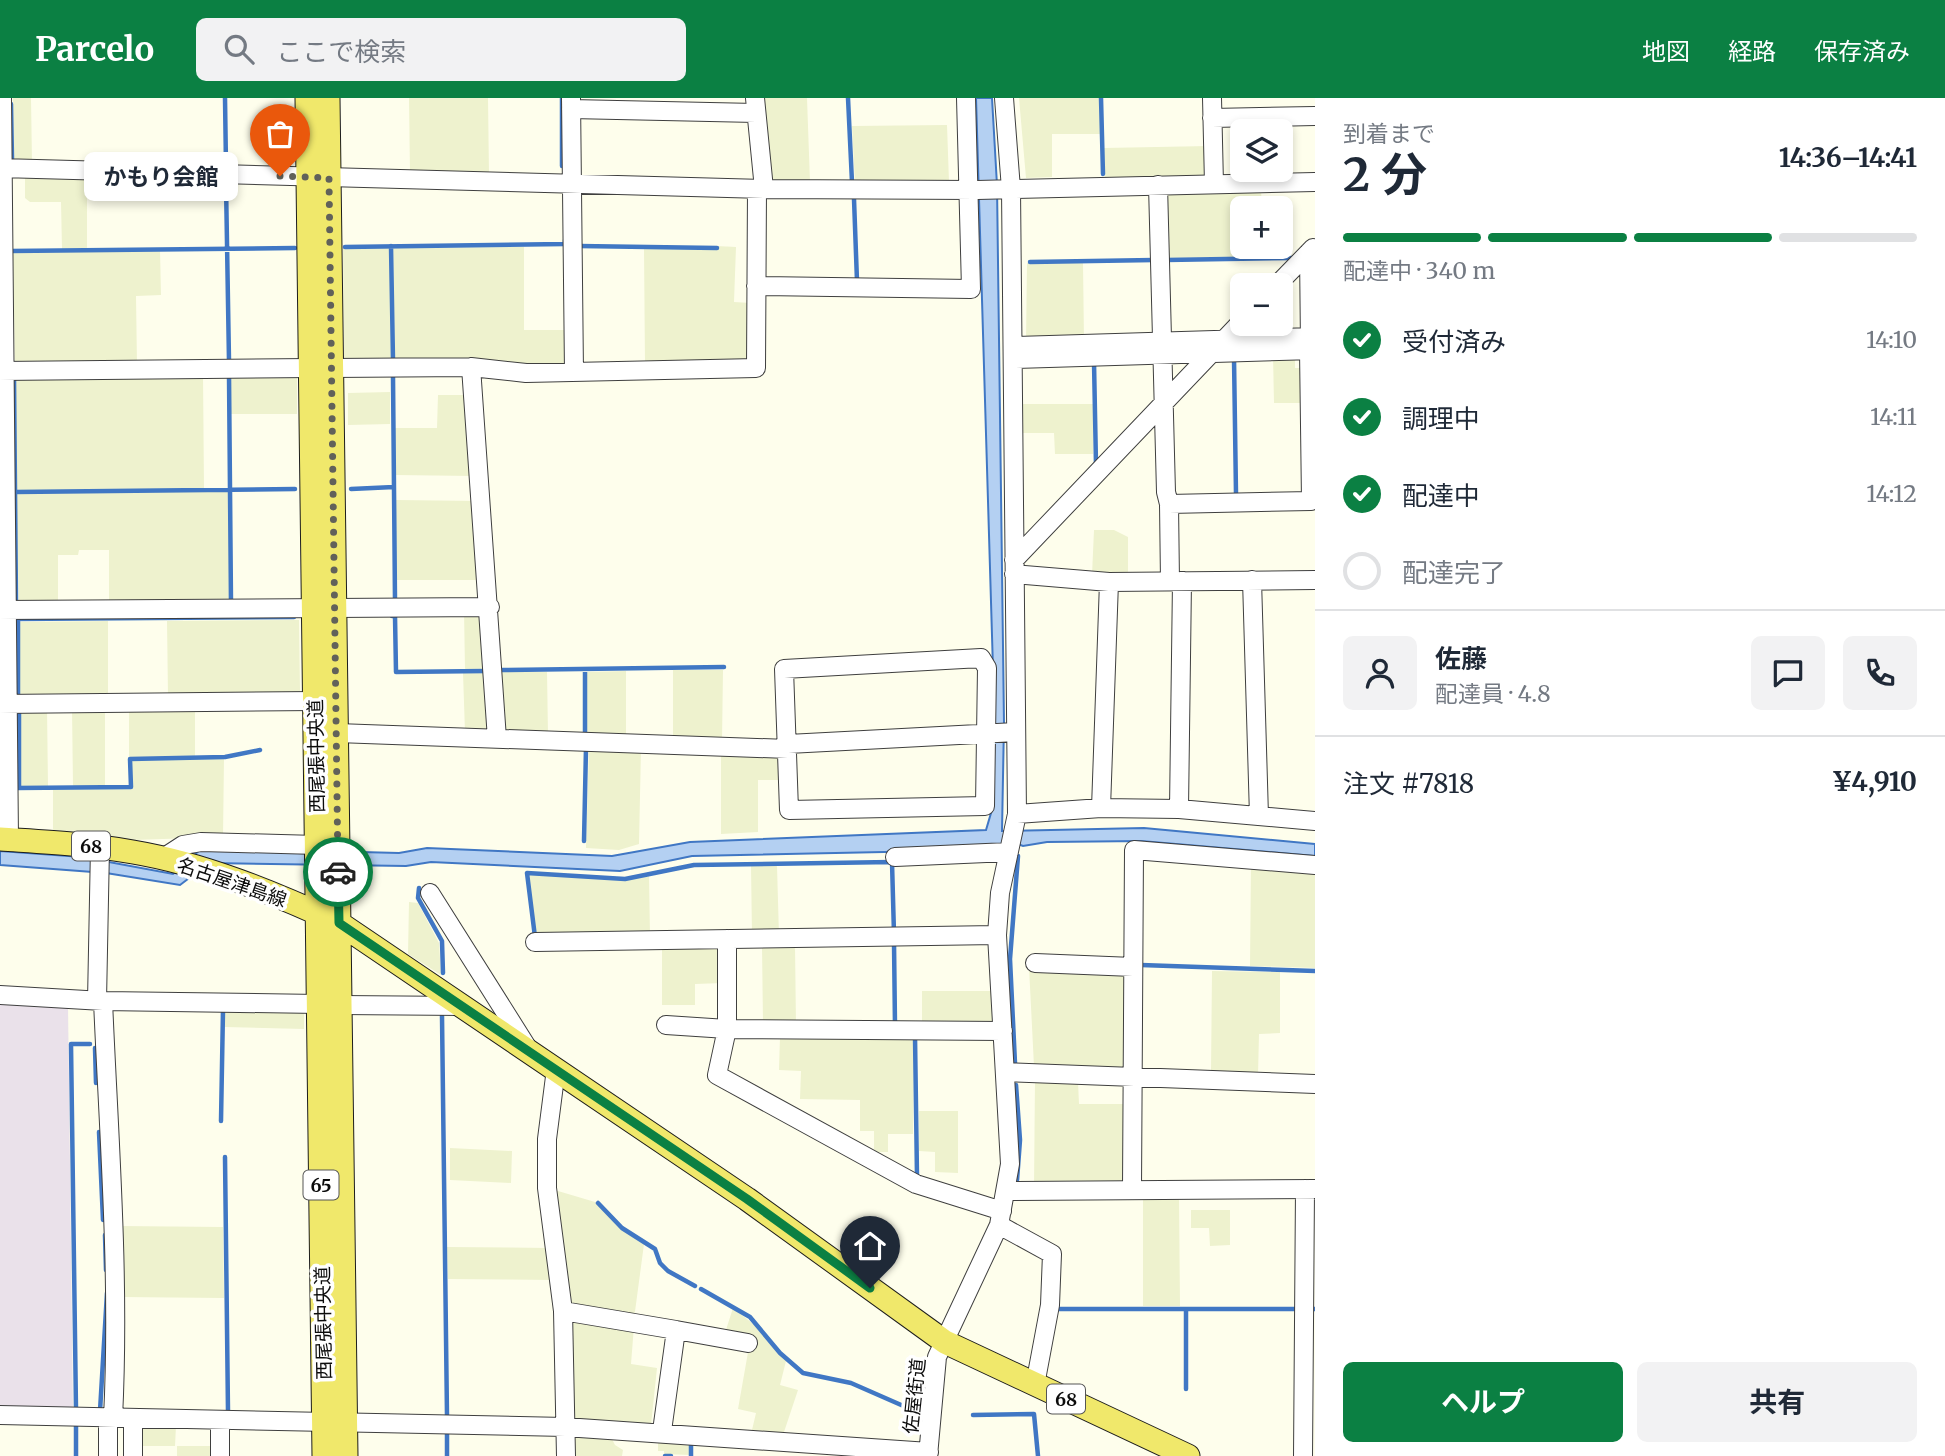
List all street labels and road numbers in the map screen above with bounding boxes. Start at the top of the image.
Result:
street label: 西尾張中央道 [303,699,329,813]
road number: 68 [72,832,110,860]
street label: 名古屋津島線 [174,852,290,912]
road number: 65 [304,1170,338,1200]
street label: 西尾張中央道 [310,1266,336,1380]
street label: 佐屋街道 [898,1357,930,1435]
road number: 68 [1047,1384,1085,1414]

